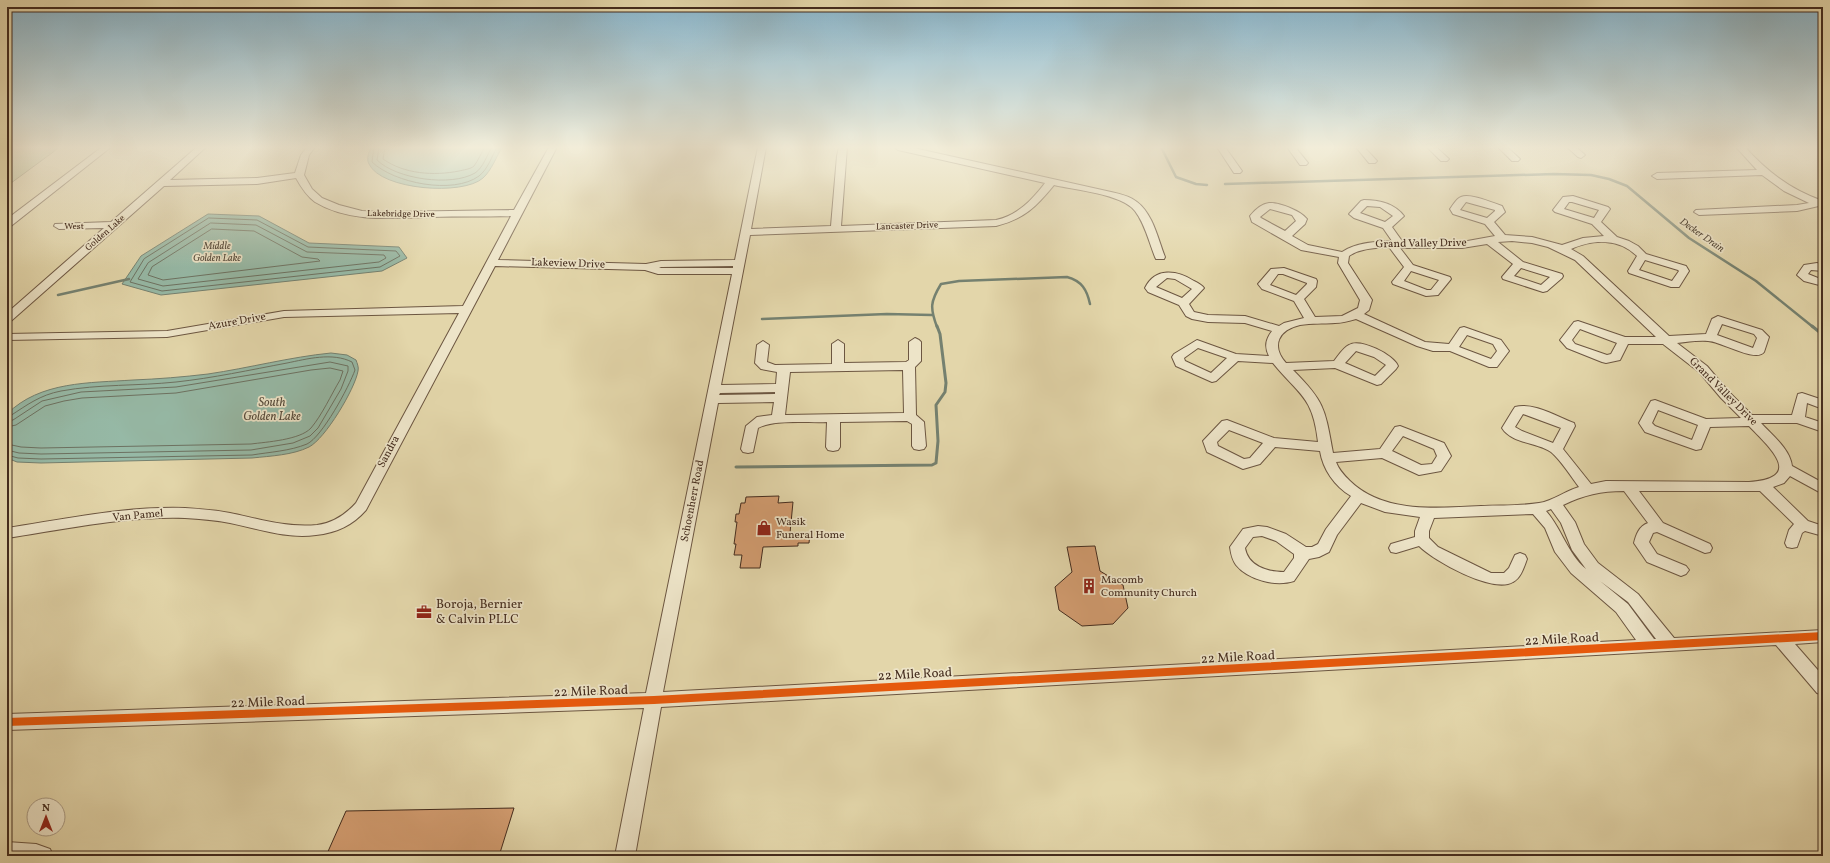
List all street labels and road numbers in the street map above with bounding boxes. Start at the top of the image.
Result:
street label: Lakebridge Drive [367,207,435,221]
street label: Golden Lake [82,212,128,254]
street label: Lancaster Drive [876,218,938,234]
street label: West [64,220,84,233]
street label: Grand Valley Drive [1375,236,1467,252]
street label: Lakeview Drive [531,255,605,273]
street label: Azure Drive [207,310,267,334]
street label: Grand Valley Drive [1685,354,1761,430]
street label: Sandra [374,433,404,471]
street label: Schoenherr Road [678,459,708,543]
street label: Van Pamel [112,506,164,526]
street label: 22 Mile Road [1524,629,1600,651]
street label: 22 Mile Road [1200,647,1276,669]
street label: 22 Mile Road [877,664,953,686]
street label: 22 Mile Road [553,682,629,702]
street label: 22 Mile Road [230,693,306,713]

